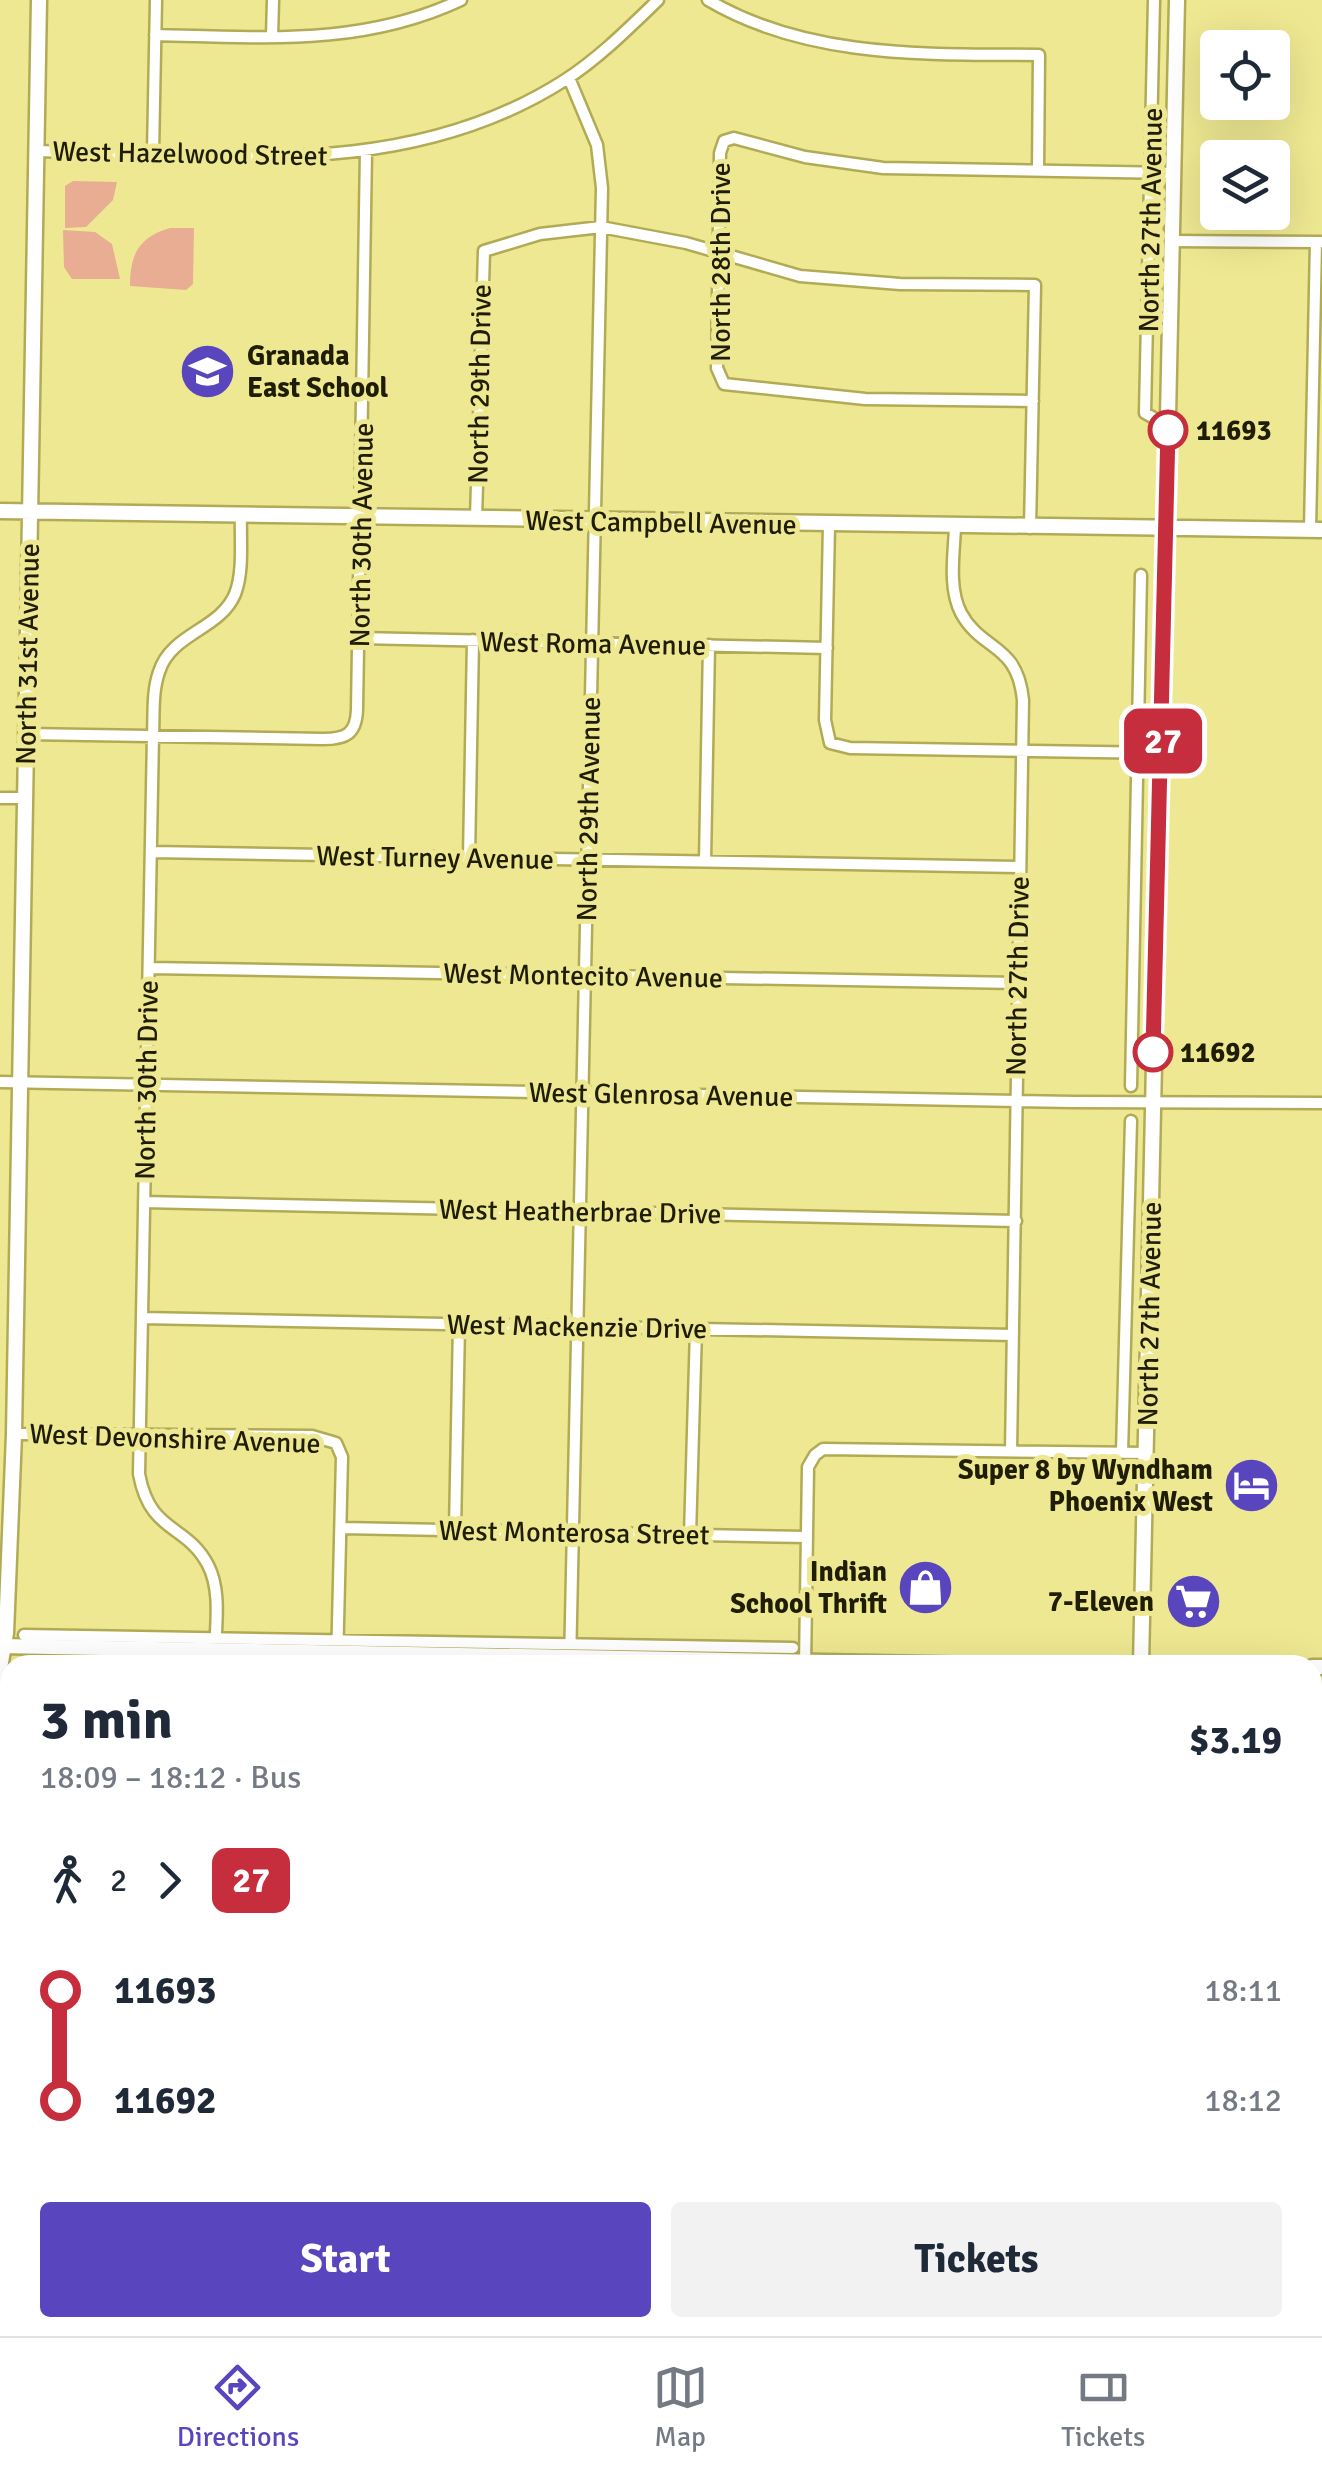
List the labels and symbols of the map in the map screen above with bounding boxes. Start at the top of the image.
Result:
street label: North 27th Avenue [1132,107,1170,333]
street label: West Hazelwood Street [52,135,328,173]
street label: North 28th Drive [704,162,738,362]
street label: North 29th Drive [461,284,499,484]
place label: Granada East School [247,339,389,405]
school or university icon: Granada East School [178,341,238,401]
marker: 11693 [1149,411,1187,449]
place label: 11693 [1196,414,1272,448]
street label: North 30th Avenue [343,422,381,648]
street label: West Campbell Avenue [525,504,797,542]
street label: North 31st Avenue [9,543,47,765]
street label: West Roma Avenue [480,625,706,663]
street label: North 29th Avenue [570,696,608,922]
line badge: 27 [1118,708,1208,774]
street label: West Turney Avenue [316,839,554,877]
street label: North 27th Drive [999,876,1037,1076]
street label: West Montecito Avenue [443,957,723,995]
street label: North 30th Drive [128,980,166,1180]
marker: 11692 [1134,1033,1172,1071]
place label: 11692 [1180,1036,1256,1070]
street label: West Glenrosa Avenue [528,1076,794,1114]
street label: West Heatherbrae Drive [438,1193,722,1231]
street label: North 27th Avenue [1131,1201,1169,1427]
street label: West Mackenzie Drive [446,1308,708,1346]
street label: West Devonshire Avenue [29,1417,321,1461]
place label: Super 8 by Wyndham Phoenix West [958,1453,1214,1519]
hotel icon: Super 8 by Wyndham Phoenix West [1222,1455,1282,1515]
street label: West Monterosa Street [438,1514,710,1552]
place label: Indian School Thrift [730,1555,887,1621]
shop icon: Indian School Thrift [896,1557,956,1617]
supermarket icon: 7-Eleven [1163,1571,1223,1631]
place label: 7-Eleven [1048,1585,1154,1619]

